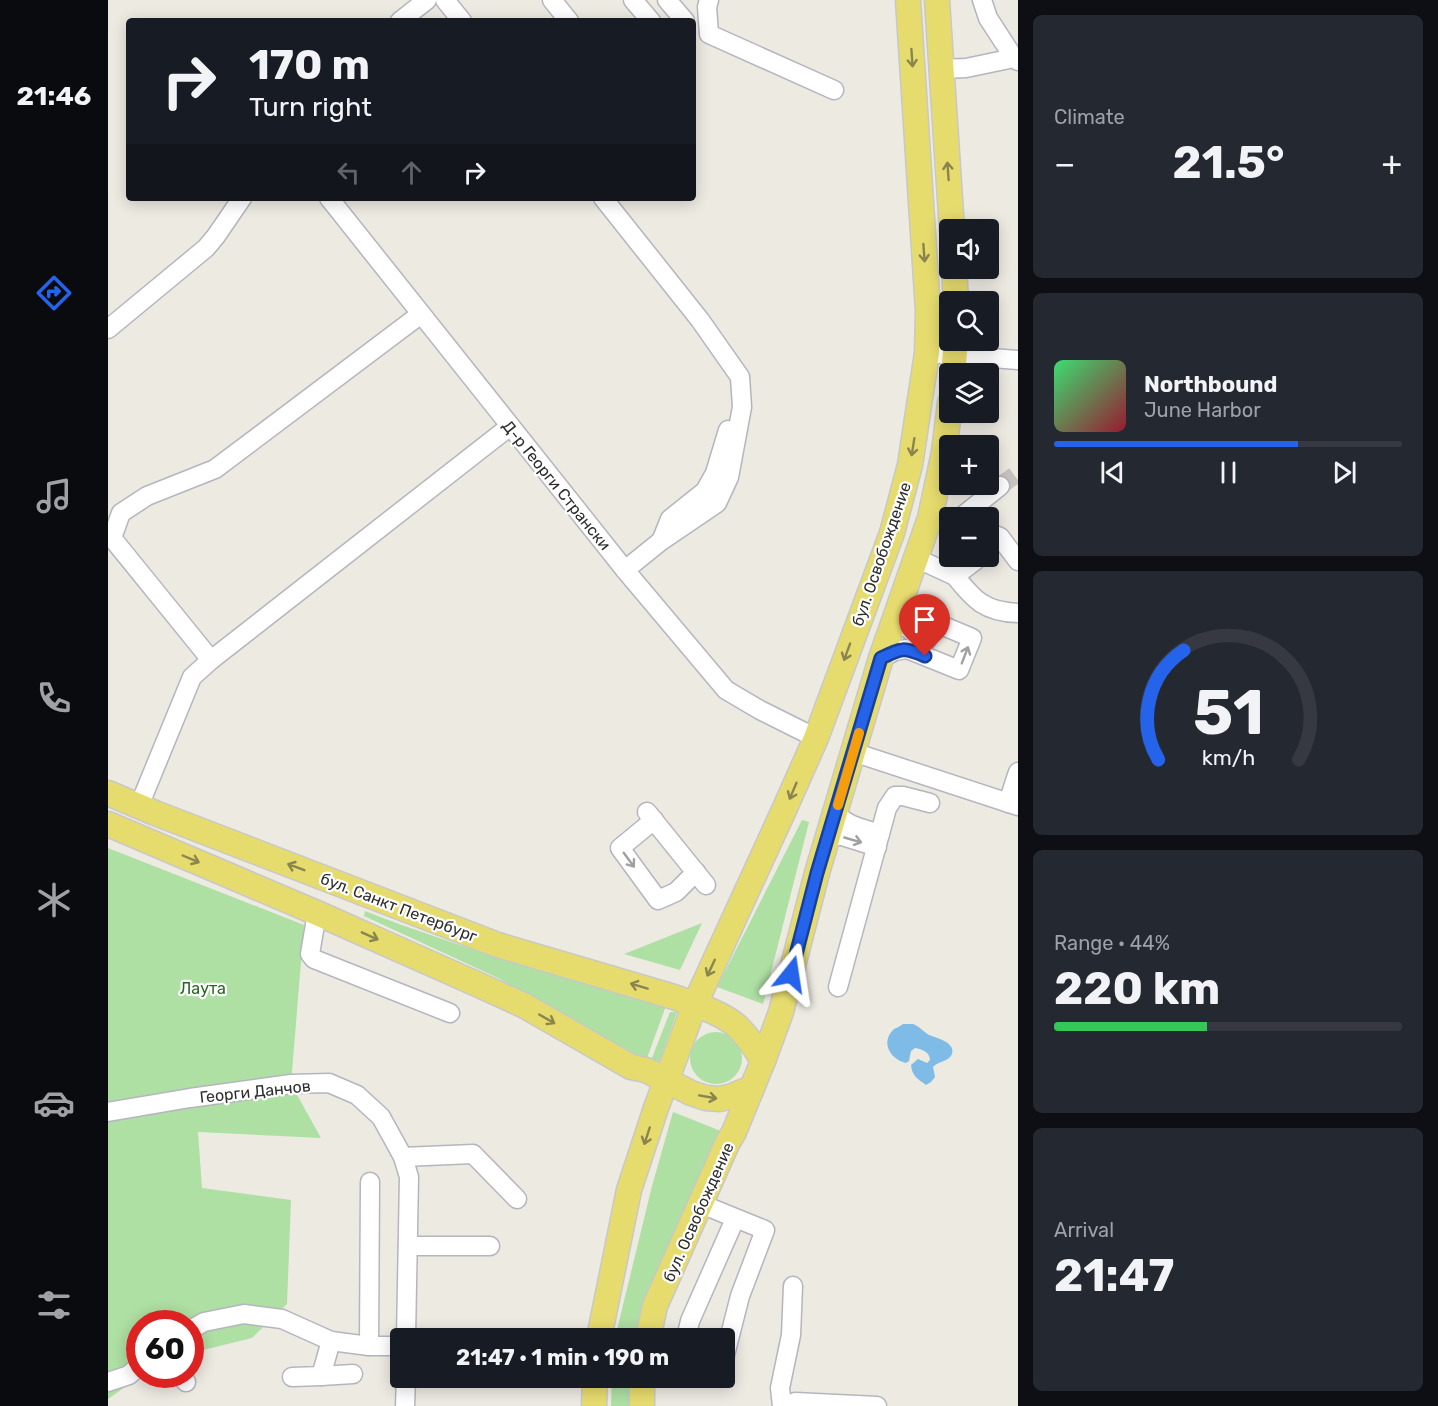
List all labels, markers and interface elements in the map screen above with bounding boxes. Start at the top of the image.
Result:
text: 170 m [249,40,370,90]
icon: right [150,42,228,120]
one-way arrow [907,48,918,68]
text: 21:46 [17,80,91,112]
text: Turn right [249,91,372,123]
text: Climate [1054,105,1125,129]
text: 21.5° [1172,136,1284,189]
text: − [1054,144,1075,183]
text: + [1381,144,1402,183]
icon: left [332,156,365,189]
icon: ahead [395,156,428,189]
icon: right [458,156,491,189]
one-way arrow [942,162,953,182]
map controls [939,219,999,567]
button: sound [939,219,999,279]
one-way arrow [919,243,930,262]
icon: directions [33,272,75,314]
button: search [939,291,999,351]
button: layers [939,363,999,423]
text: Northbound [1144,371,1277,398]
text: June Harbor [1144,398,1261,422]
street label: Д-р Георги Странски [498,417,615,554]
button: + [939,435,999,495]
one-way arrow [907,437,918,456]
icon: previous [1096,456,1129,489]
icon: pause [1212,456,1245,489]
icon: next [1328,456,1361,489]
icon: music [33,475,75,517]
street label: бул. Освобождение [848,480,915,629]
button: − [939,507,999,567]
pin [899,594,950,656]
icon: arrive [908,603,941,636]
one-way arrow [841,642,852,661]
one-way arrow [960,646,971,665]
text: 51 [1193,676,1263,750]
icon: phone [33,677,75,719]
text: km/h [1201,745,1255,770]
one-way arrow [786,782,798,800]
one-way arrow [843,835,862,846]
one-way arrow [623,852,635,868]
one-way arrow [182,854,200,865]
one-way arrow [287,861,306,872]
street label: бул. Санкт Петербург [318,869,480,946]
icon: climate [33,879,75,921]
one-way arrow [361,931,379,942]
text: Range · 44% [1054,931,1170,955]
position arrow [759,942,823,1006]
one-way arrow [705,959,716,977]
text: 220 km [1054,962,1220,1015]
park label: Лаута [180,979,226,998]
one-way arrow [630,980,649,991]
one-way arrow [538,1013,555,1025]
street label: Георги Данчов [199,1076,311,1107]
icon: car [33,1082,75,1124]
one-way arrow [698,1092,718,1103]
one-way arrow [641,1126,652,1145]
street label: бул. Освобождение [659,1139,738,1285]
text: Arrival [1054,1218,1114,1242]
text: 21:47 [1054,1249,1174,1302]
icon: filters [33,1284,75,1326]
speed limit sign: 60 [126,1310,204,1388]
text: 21:47 · 1 min · 190 m [456,1344,669,1371]

